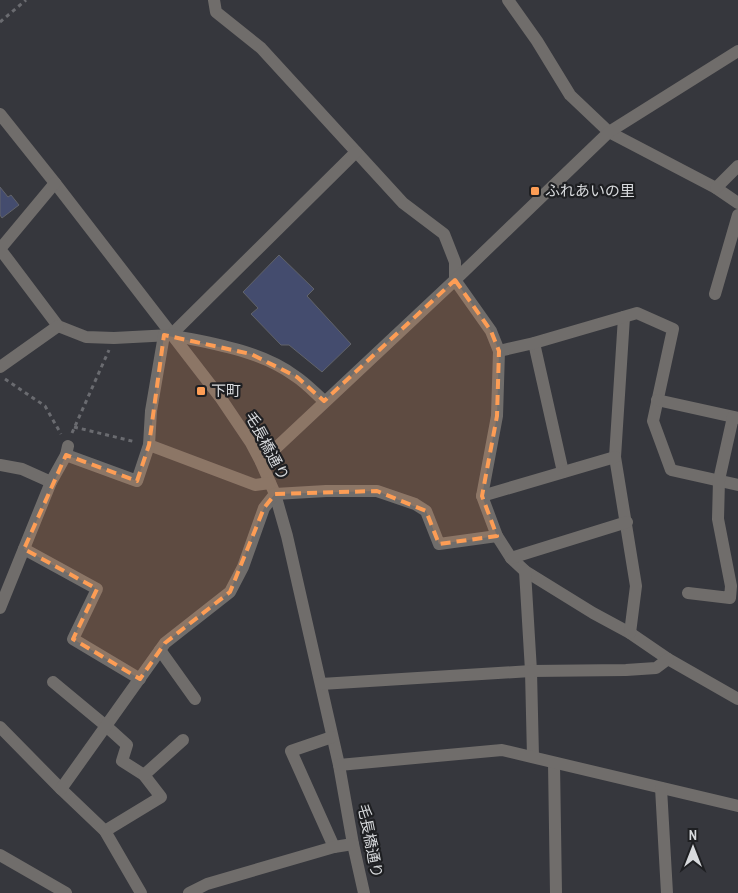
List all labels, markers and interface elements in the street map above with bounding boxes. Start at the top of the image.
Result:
place label: ふれあいの里 [545,180,635,201]
marker: ふれあいの里 [529,185,541,197]
place label: 下町 [211,380,241,401]
marker: 下町 [195,385,207,397]
street label: 毛長橋通り [241,408,294,484]
street label: 毛長橋通り [353,802,388,880]
north arrow [668,823,718,873]
text: N [689,826,697,844]

